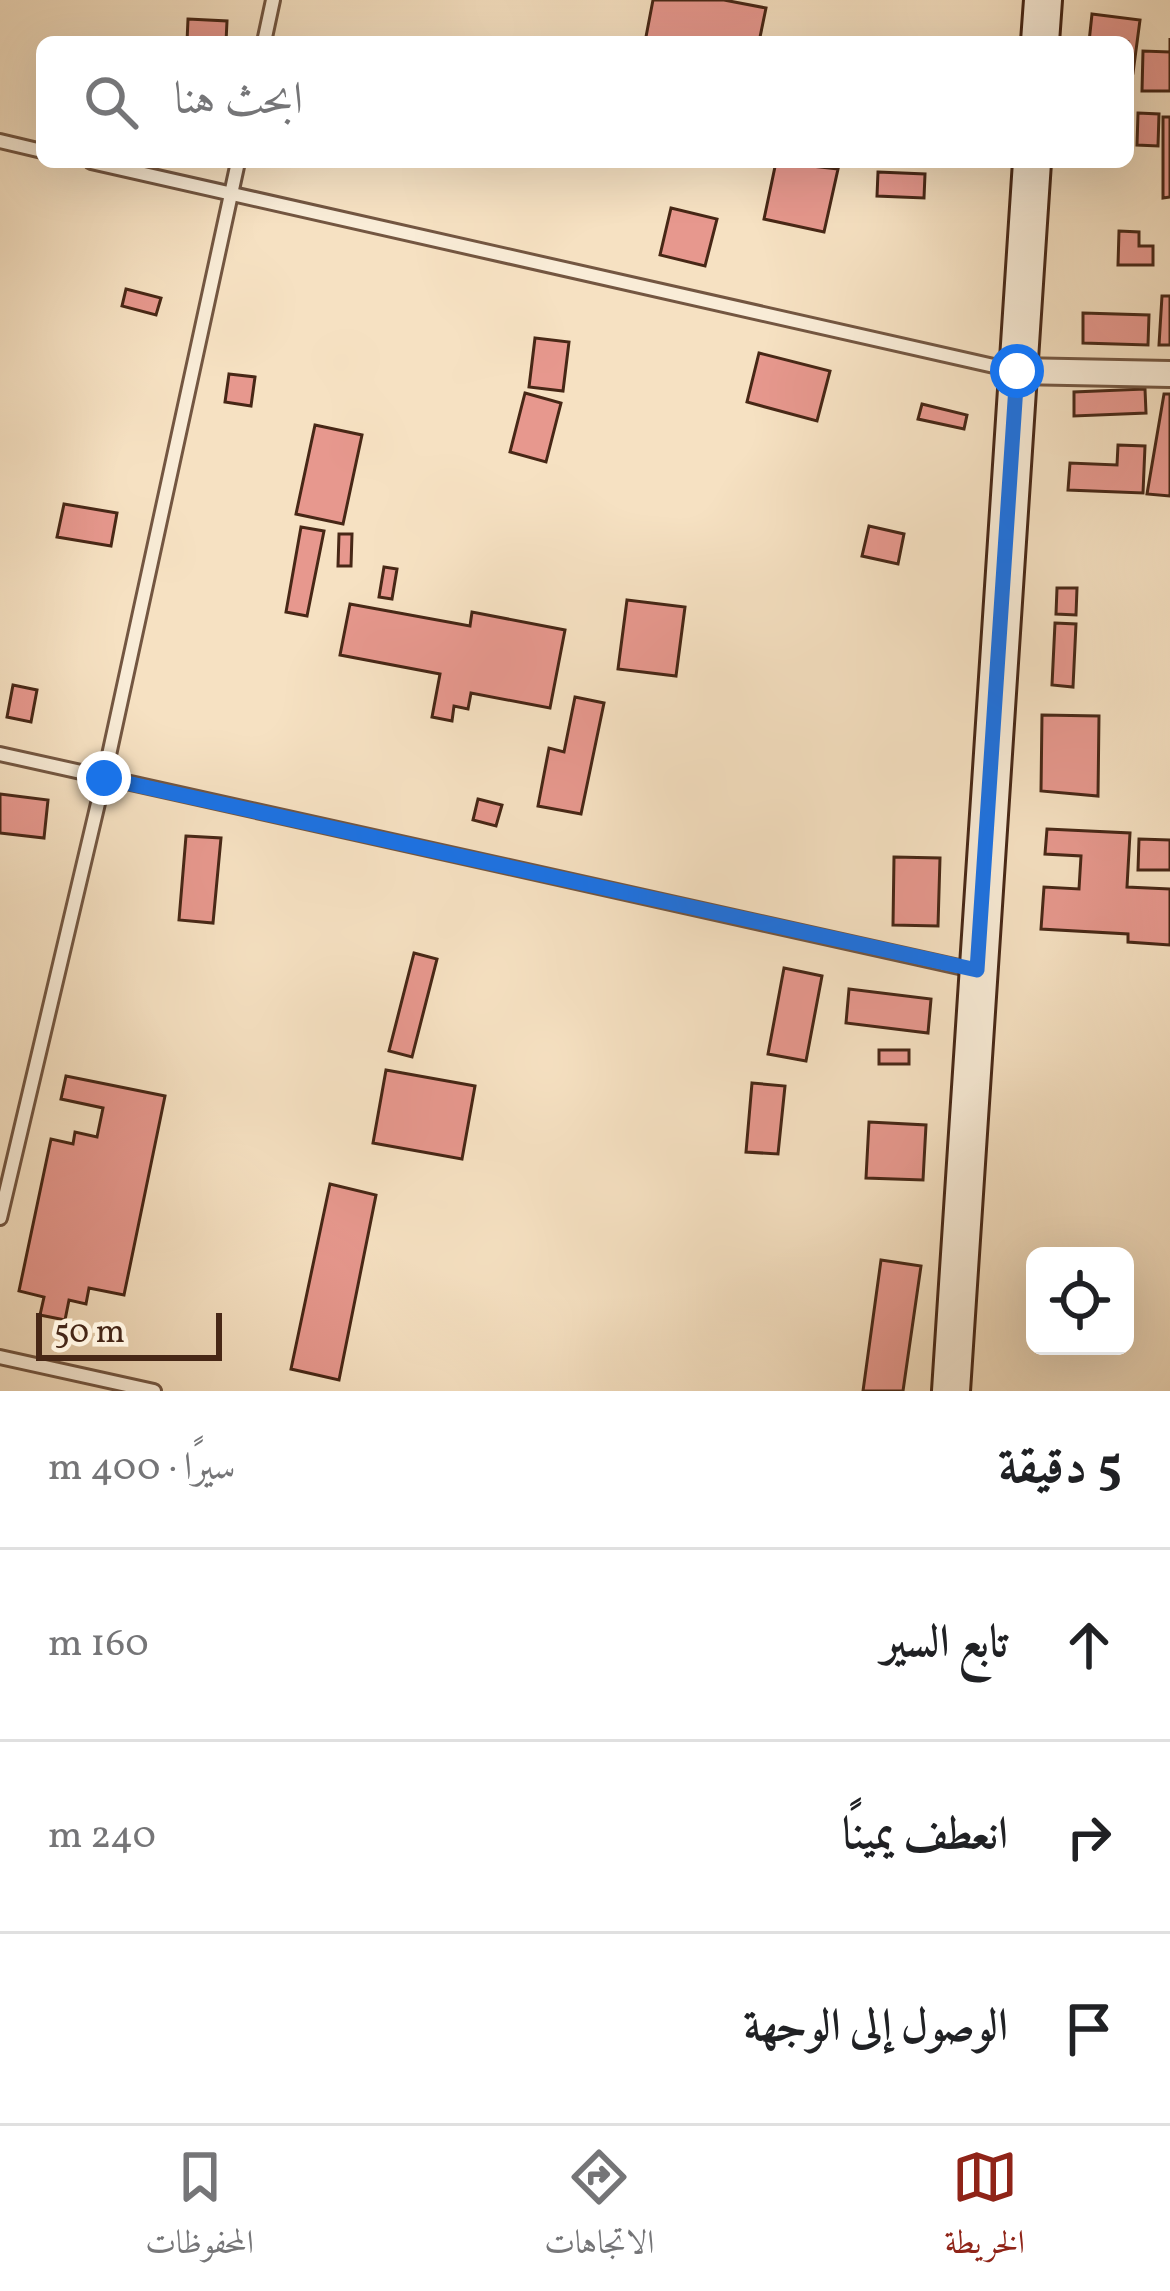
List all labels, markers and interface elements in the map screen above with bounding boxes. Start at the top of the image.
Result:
search box [36,36,1134,168]
icon: search [78,69,144,135]
text: ابحث هنا [174,70,303,133]
route start [990,344,1044,398]
route end [77,751,131,805]
map controls [1026,1247,1134,1355]
button: locate [1026,1247,1134,1355]
scale bar [36,1307,222,1360]
text: 50 m [54,1311,125,1357]
text: 5 دقيقة [998,1433,1122,1504]
text: سيرًا · 400 m [48,1442,236,1496]
icon: ahead [1056,1612,1122,1678]
text: تابع السير [882,1613,1008,1676]
text: 160 m [48,1618,149,1672]
icon: right [1056,1804,1122,1870]
text: انعطف يمينًا [842,1805,1008,1868]
text: 240 m [48,1810,156,1864]
icon: arrive [1056,1996,1122,2062]
text: الوصول إلى الوجهة [743,1997,1008,2060]
tab: المحفوظات [145,2144,254,2274]
tab: الاتجاهات [544,2144,654,2274]
tab: الخريطة [945,2144,1025,2274]

